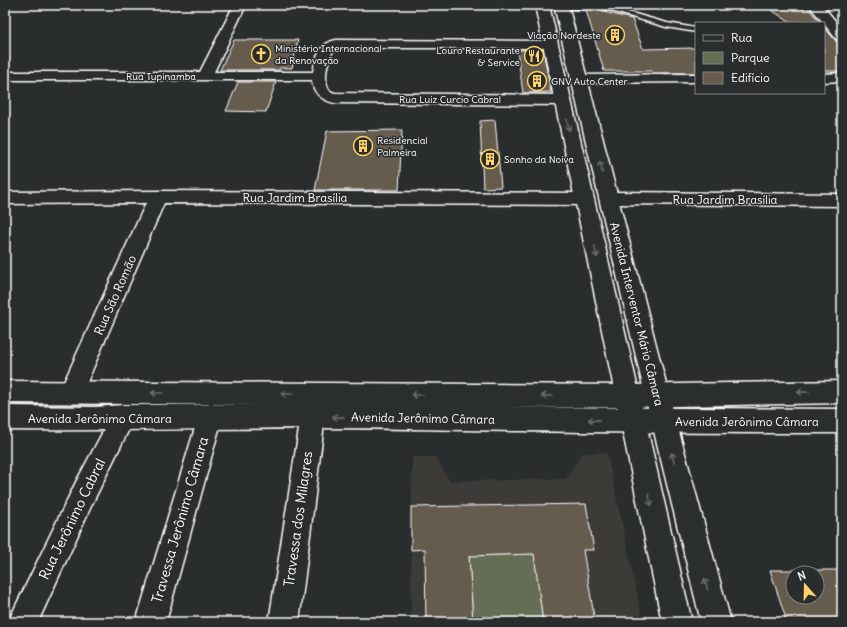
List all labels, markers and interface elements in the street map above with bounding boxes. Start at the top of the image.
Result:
legend [695,22,825,94]
building icon: Viação Nordeste [604,24,626,46]
place label: Viação Nordeste [527,29,601,42]
text: Rua [731,30,753,45]
place label: Ministério Internacional da Renovação [275,42,382,67]
church icon: Ministério Internacional da Renovação [250,43,272,65]
place label: Louro Restaurante & Service [436,44,520,69]
restaurant icon: Louro Restaurante & Service [523,45,545,67]
text: Parque [731,50,770,65]
street label: Rua Tupinamba [126,70,196,83]
building icon: GNV Auto Center [526,70,548,92]
text: Edifício [731,70,770,85]
place label: GNV Auto Center [551,75,628,88]
street label: Rua Luiz Curcio Cabral [399,93,501,106]
one-way arrow [565,118,573,131]
place label: Residencial Palmeira [377,134,428,159]
building icon: Residencial Palmeira [352,135,374,157]
building icon: Sonho da Noiva [479,148,501,170]
place label: Sonho da Noiva [504,153,574,166]
one-way arrow [597,161,604,174]
street label: Rua Jardim Brasília [243,190,348,205]
street label: Rua Jardim Brasília [673,192,778,207]
street label: Avenida Interventor Mário Câmara [607,221,667,407]
one-way arrow [592,245,600,258]
street label: Rua São Romão [91,253,139,337]
one-way arrow [151,389,164,397]
one-way arrow [797,389,810,396]
one-way arrow [281,390,294,398]
one-way arrow [411,391,424,399]
one-way arrow [541,392,554,399]
street label: Avenida Jerônimo Câmara [351,409,495,427]
street label: Avenida Jerônimo Câmara [28,411,172,426]
one-way arrow [332,413,345,421]
street label: Avenida Jerônimo Câmara [675,414,819,429]
one-way arrow [588,416,601,424]
street label: Travessa Jerônimo Câmara [148,435,212,605]
street label: Travessa dos Milagres [280,450,316,588]
one-way arrow [669,452,677,465]
street label: Rua Jerônimo Cabral [35,455,109,583]
one-way arrow [647,493,655,506]
north arrow [785,565,825,605]
text: N [796,568,808,583]
one-way arrow [702,578,709,591]

